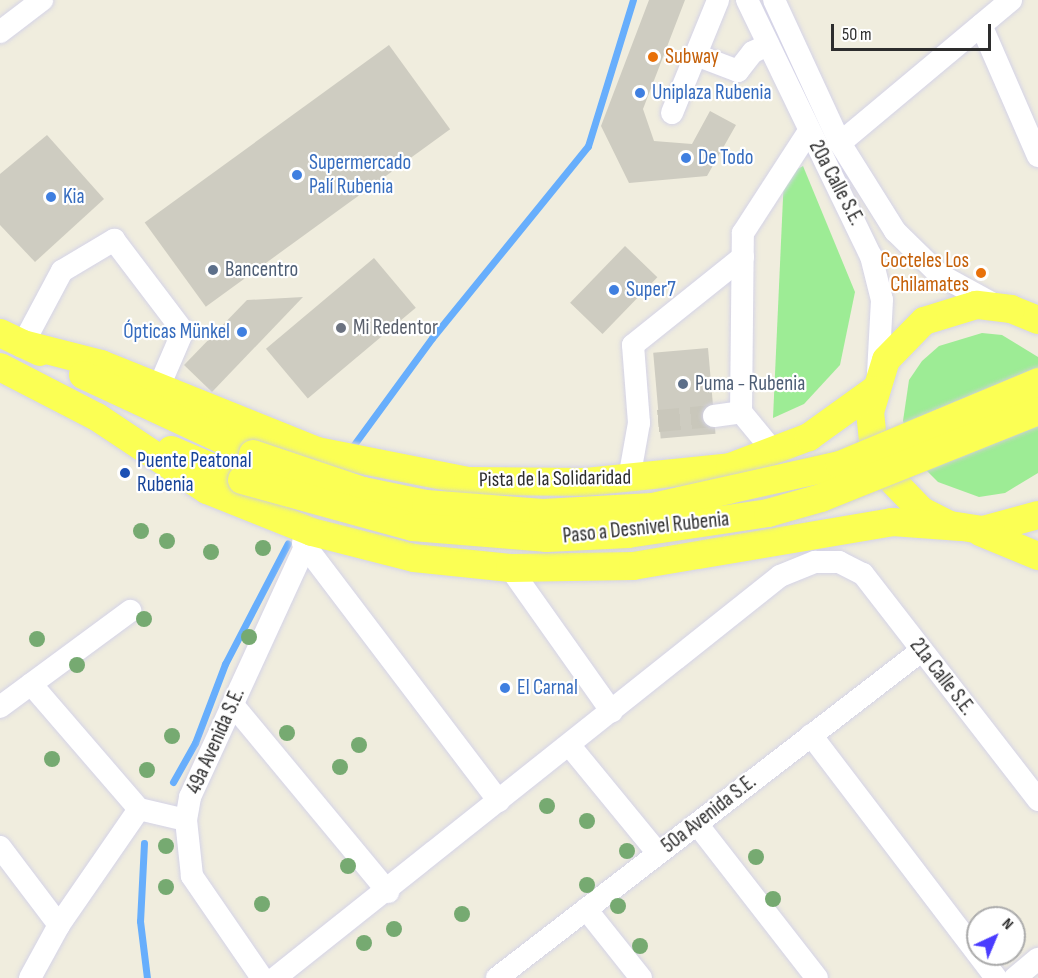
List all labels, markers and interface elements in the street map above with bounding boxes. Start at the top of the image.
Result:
scale bar [834,12,994,50]
text: 50 m [842,24,872,45]
place label: Subway [665,44,719,70]
marker: Subway [646,50,660,64]
place label: Uniplaza Rubenia [652,80,772,106]
marker: Uniplaza Rubenia [633,86,647,100]
street label: 20a Calle S.E. [803,136,869,230]
place label: De Todo [698,145,753,171]
place label: Supermercado Palí Rubenia [309,150,411,200]
marker: De Todo [679,151,693,165]
marker: Supermercado Palí Rubenia [290,168,304,182]
place label: Kia [63,184,85,210]
marker: Kia [44,190,58,204]
place label: Cocteles Los Chilamates [880,248,969,298]
place label: Bancentro [225,257,298,283]
marker: Bancentro [206,263,220,277]
marker: Cocteles Los Chilamates [974,266,988,280]
place label: Super7 [626,277,676,303]
marker: Super7 [607,283,621,297]
place label: Mi Redentor [353,315,438,341]
place label: Ópticas Münkel [123,319,230,345]
marker: Mi Redentor [334,321,348,335]
marker: Ópticas Münkel [235,325,249,339]
place label: Puma - Rubenia [695,371,805,397]
marker: Puma - Rubenia [676,377,690,391]
place label: Puente Peatonal Rubenia [137,448,252,498]
street label: Pista de la Solidaridad [479,465,631,493]
marker: Puente Peatonal Rubenia [118,466,132,480]
street label: Paso a Desnivel Rubenia [562,507,730,549]
street label: 21a Calle S.E. [904,633,980,721]
place label: El Carnal [517,675,578,701]
marker: El Carnal [498,681,512,695]
street label: 49a Avenida S.E. [181,684,251,798]
street label: 50a Avenida S.E. [657,769,761,859]
north arrow [966,906,1026,966]
text: N [998,914,1017,934]

